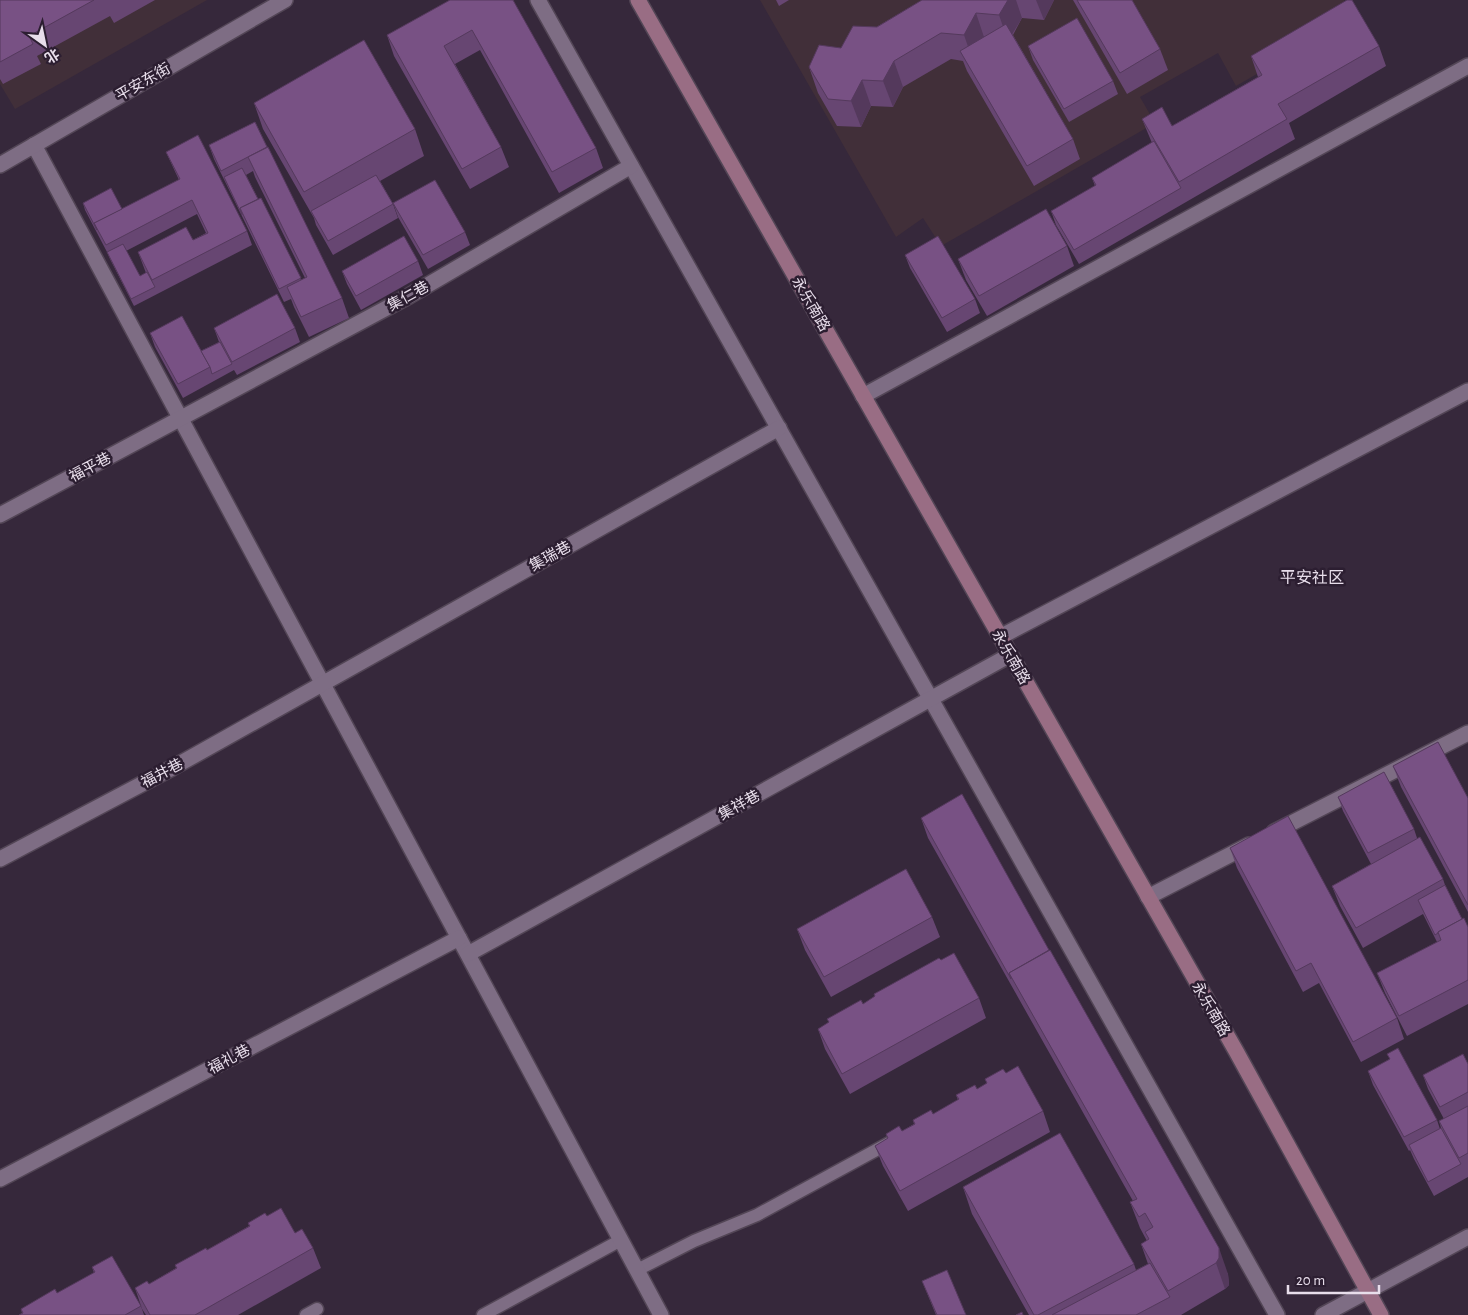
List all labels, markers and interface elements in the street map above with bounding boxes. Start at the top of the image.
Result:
north arrow [20,20,70,70]
text: 北 [42,45,62,66]
street label: 平安东街 [113,60,173,104]
street label: 永乐南路 [789,274,833,334]
street label: 集仁巷 [384,278,432,314]
street label: 福平巷 [66,449,114,485]
street label: 集瑞巷 [526,538,574,574]
district label: 平安社区 [1280,569,1344,586]
street label: 永乐南路 [989,627,1033,687]
street label: 福井巷 [138,754,186,791]
street label: 集祥巷 [715,787,763,823]
street label: 永乐南路 [1189,979,1233,1039]
street label: 福礼巷 [205,1040,253,1077]
scale bar [1288,1262,1379,1294]
text: 20 m [1296,1273,1325,1288]

